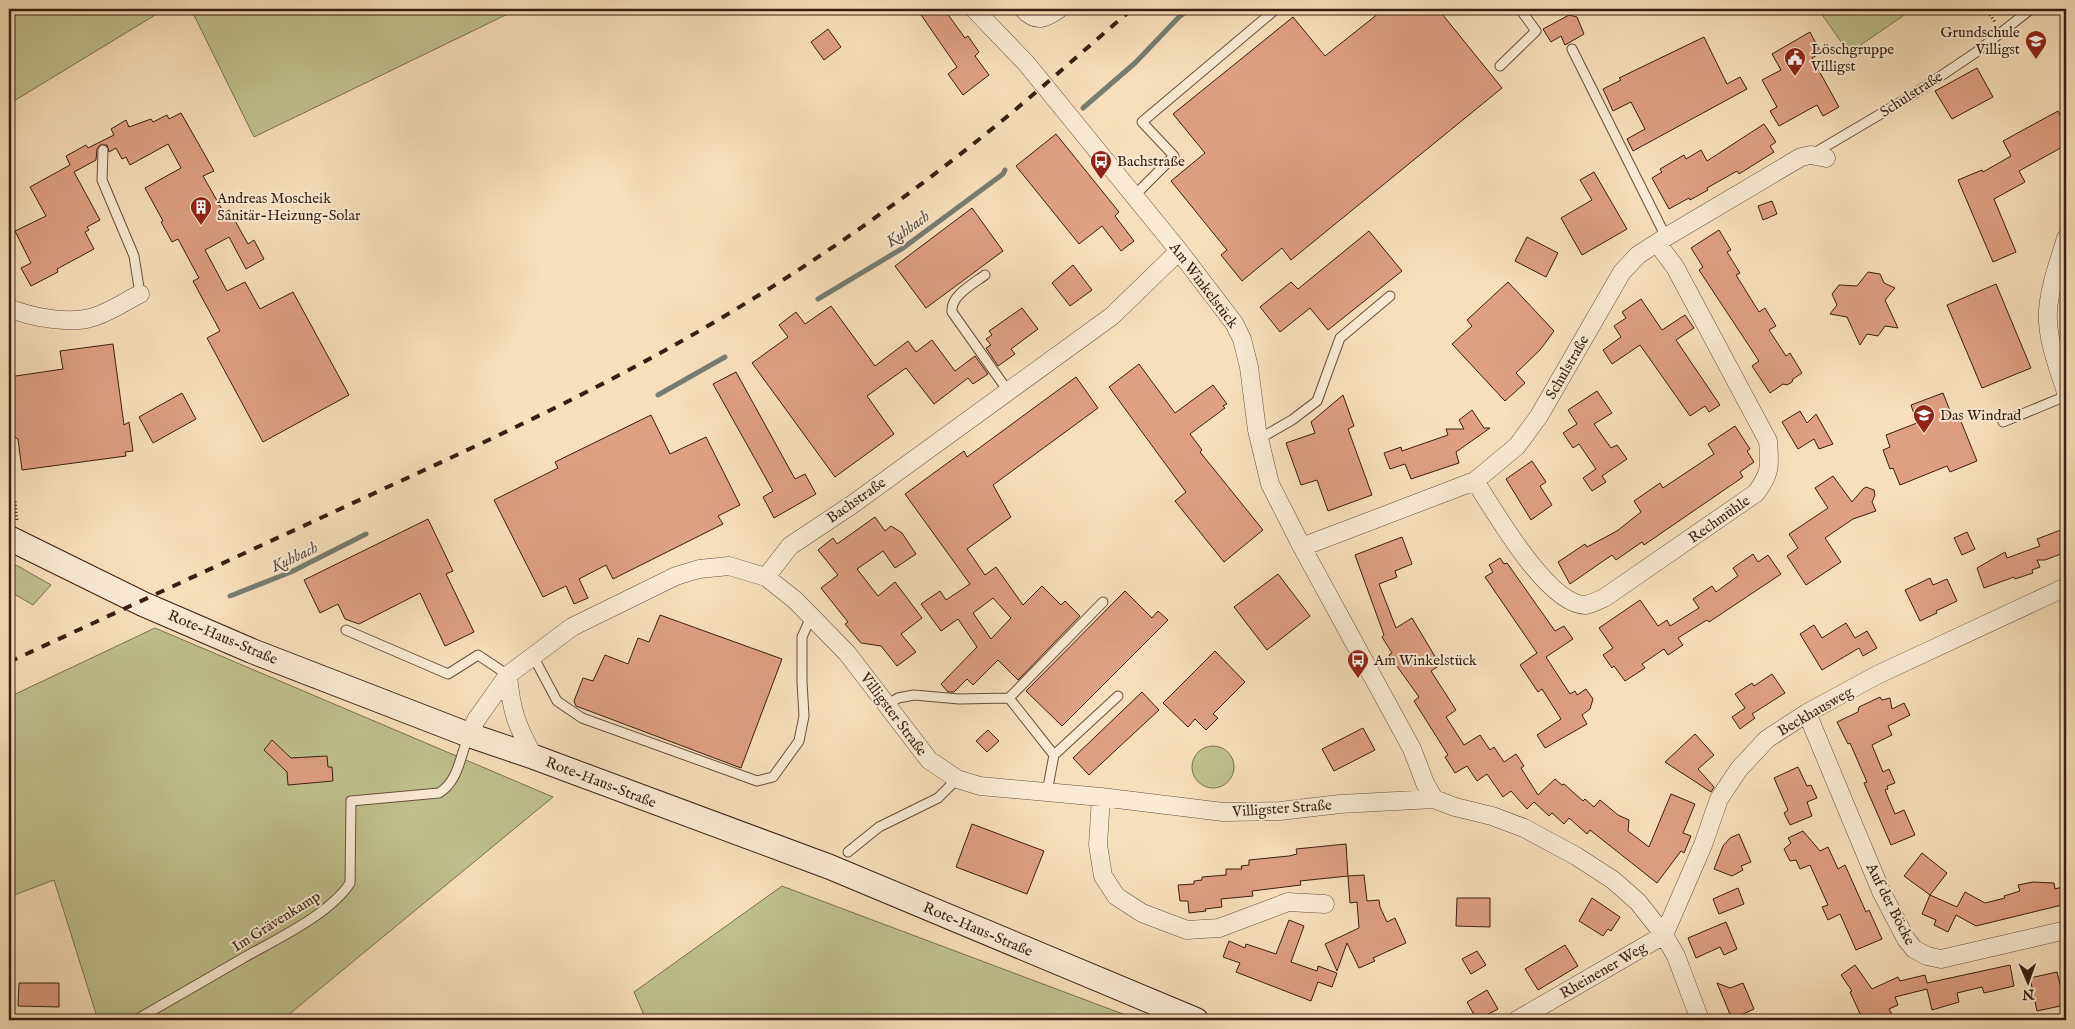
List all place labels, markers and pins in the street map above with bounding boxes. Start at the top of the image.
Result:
place label: Grundschule Villigst [1941,23,2020,59]
school or university icon: Grundschule Villigst [2024,29,2048,60]
place label: Löschgruppe Villigst [1810,40,1894,76]
public building icon: Löschgruppe Villigst [1783,46,1807,77]
bus stop icon: Bachstraße [1089,149,1113,180]
place label: Bachstraße [1117,152,1185,171]
place label: Andreas Moscheik Sanitär-Heizung-Solar [216,189,361,225]
building icon: Andreas Moscheik Sanitär-Heizung-Solar [189,195,213,226]
school or university icon: Das Windrad [1912,403,1936,434]
place label: Das Windrad [1940,406,2022,425]
bus stop icon: Am Winkelstück [1346,648,1370,679]
place label: Am Winkelstück [1373,651,1478,670]

